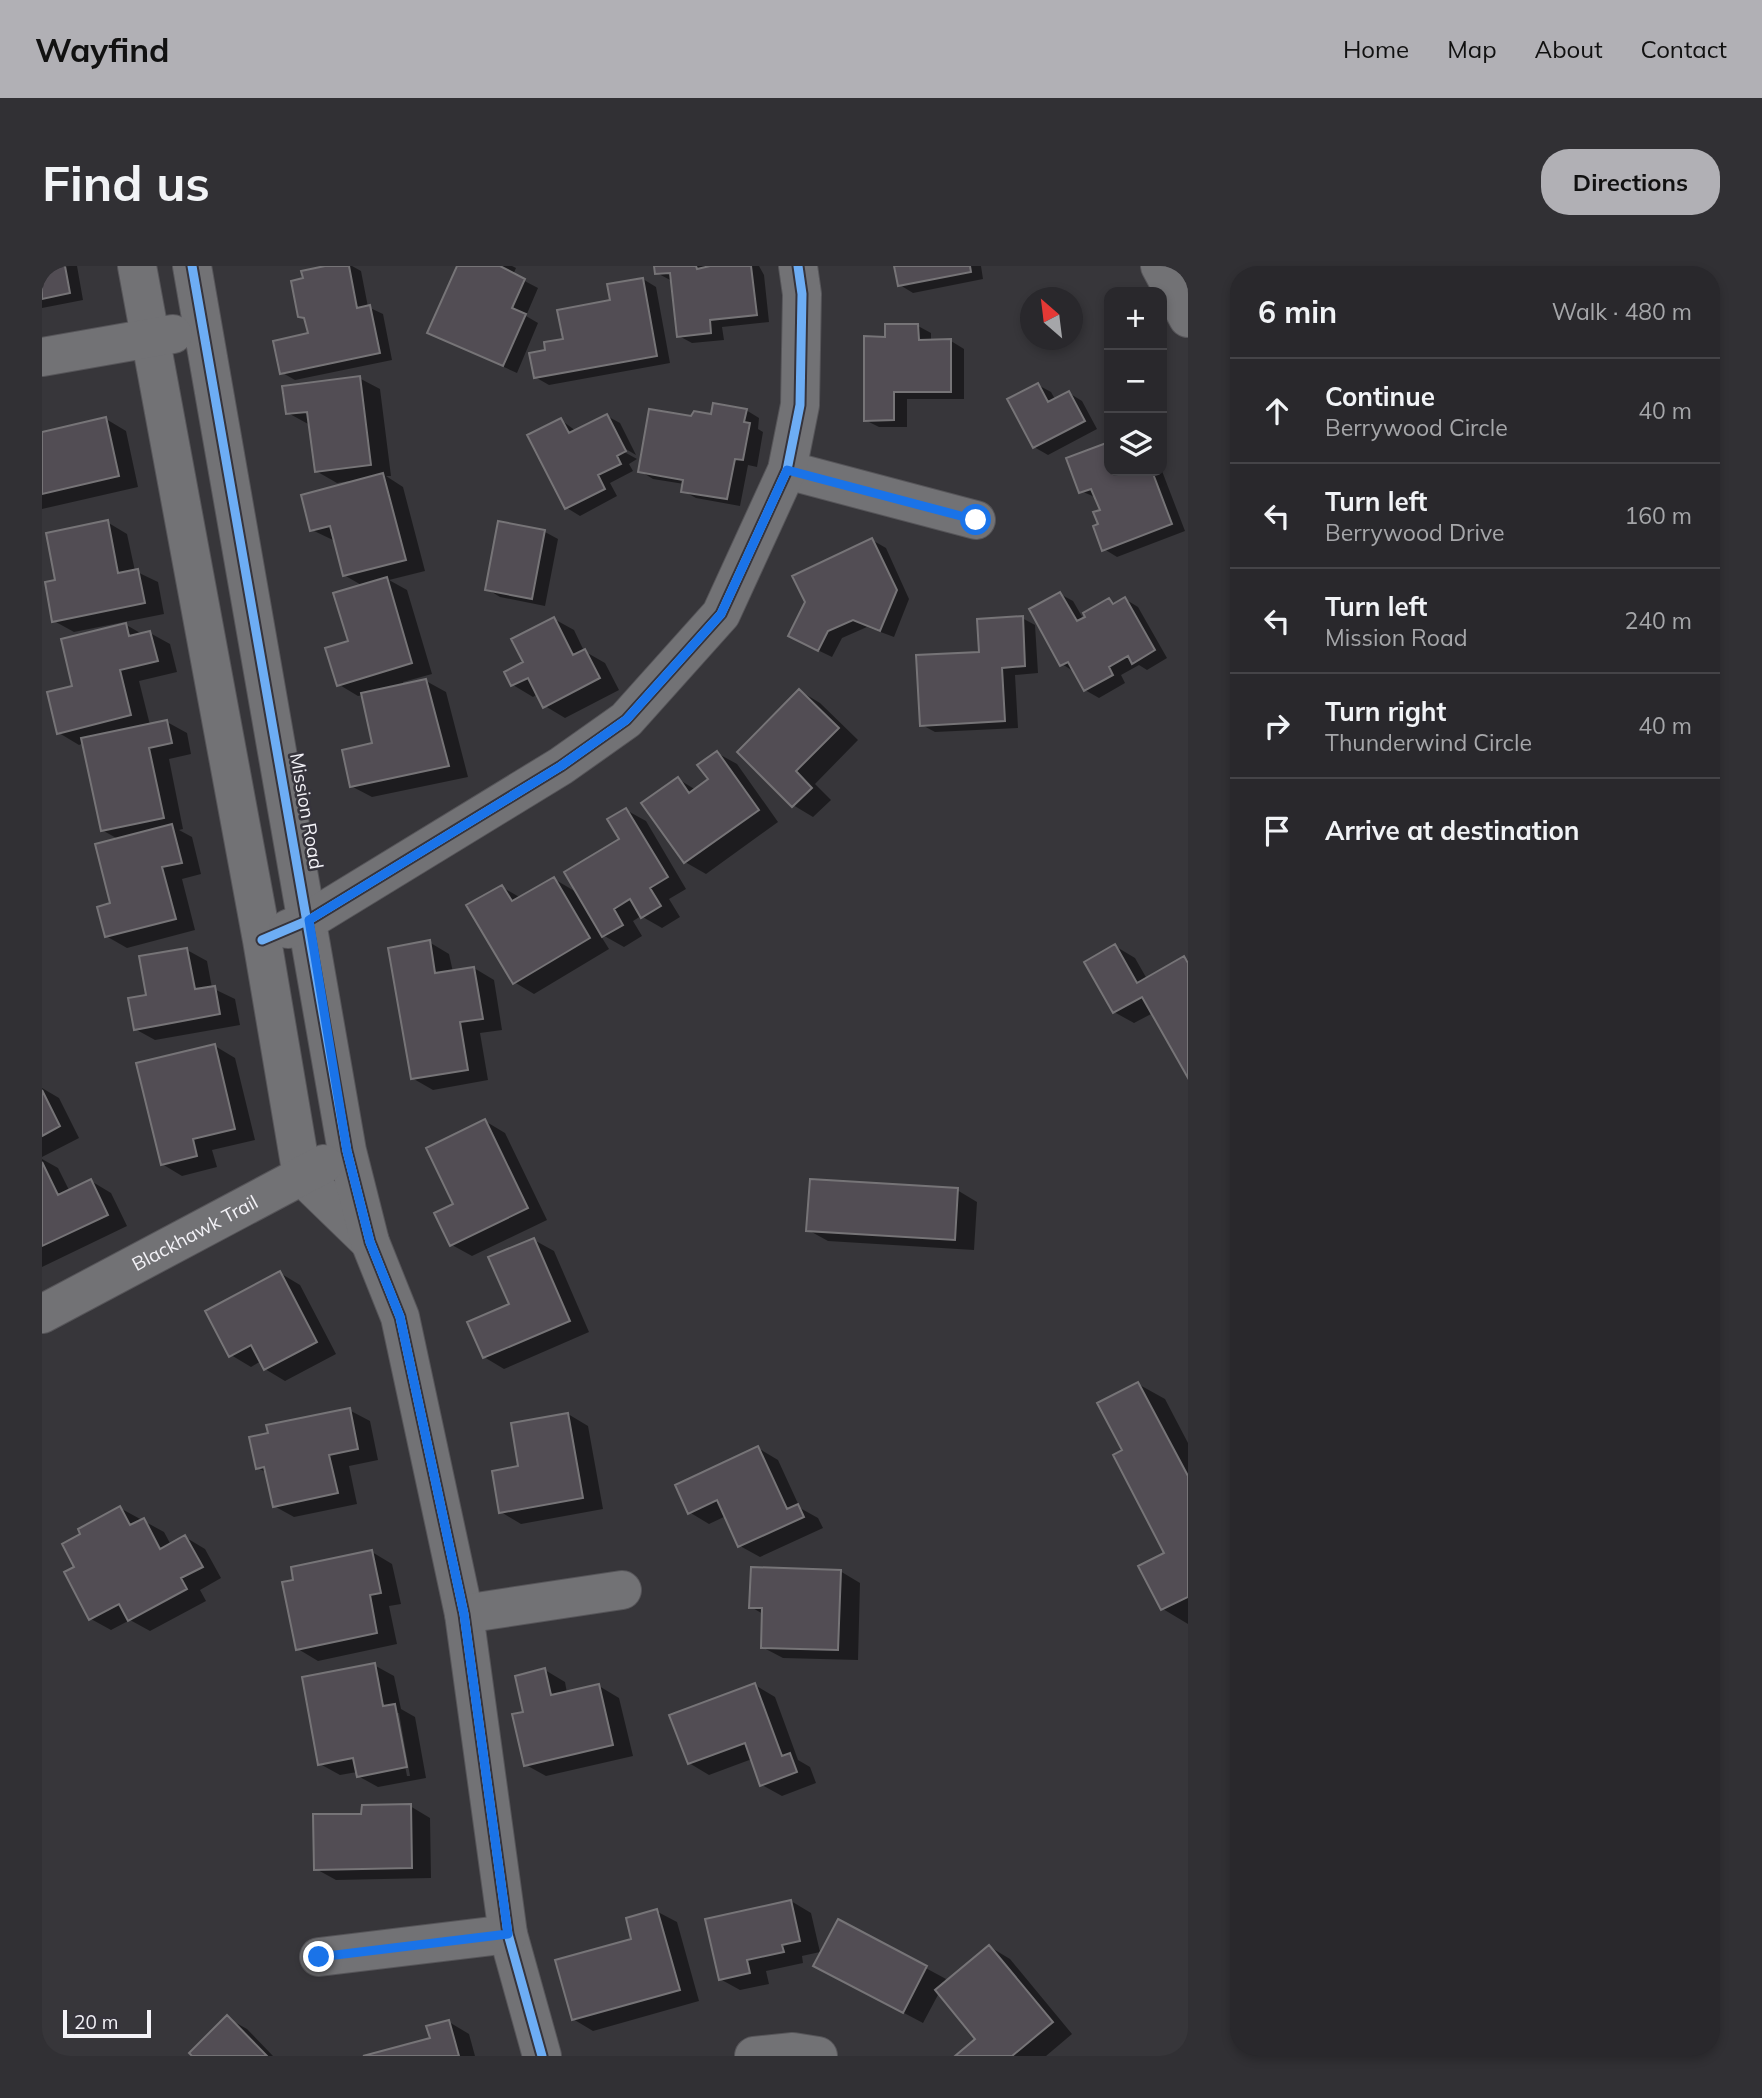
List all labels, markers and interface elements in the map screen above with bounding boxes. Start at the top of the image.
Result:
text: Wayfind [35,29,170,70]
text: Home [1343,34,1409,64]
text: Map [1447,34,1497,64]
text: About [1535,34,1603,64]
text: Contact [1641,34,1727,64]
button: Directions [1541,149,1720,215]
text: Find us [42,152,210,213]
north arrow [1020,287,1083,350]
map controls [1104,287,1167,476]
button: + [1104,287,1167,350]
text: 6 min [1258,293,1337,331]
text: Walk · 480 m [1552,297,1692,326]
button: − [1104,350,1167,413]
text: Continue [1325,380,1435,413]
icon: ahead [1258,392,1296,430]
text: 40 m [1638,396,1692,425]
button: layers [1104,413,1167,476]
text: Berrywood Circle [1325,413,1508,442]
text: Turn left [1325,485,1427,518]
icon: left [1258,497,1296,535]
text: 160 m [1624,501,1692,530]
route start [960,504,991,535]
text: Berrywood Drive [1325,518,1504,547]
text: Turn left [1325,590,1427,623]
icon: left [1258,602,1296,640]
text: 240 m [1624,606,1692,635]
text: Mission Road [1325,623,1468,652]
text: Turn right [1325,695,1446,728]
icon: right [1258,707,1296,745]
text: 40 m [1638,711,1692,740]
text: Thunderwind Circle [1325,728,1532,757]
street label: Mission Road [285,751,329,871]
icon: arrive [1258,812,1296,850]
text: Arrive at destination [1325,814,1580,847]
street label: Blackhawk Trail [128,1189,262,1276]
route end [303,1941,334,1972]
scale bar [63,2007,150,2039]
text: 20 m [74,2010,118,2034]

